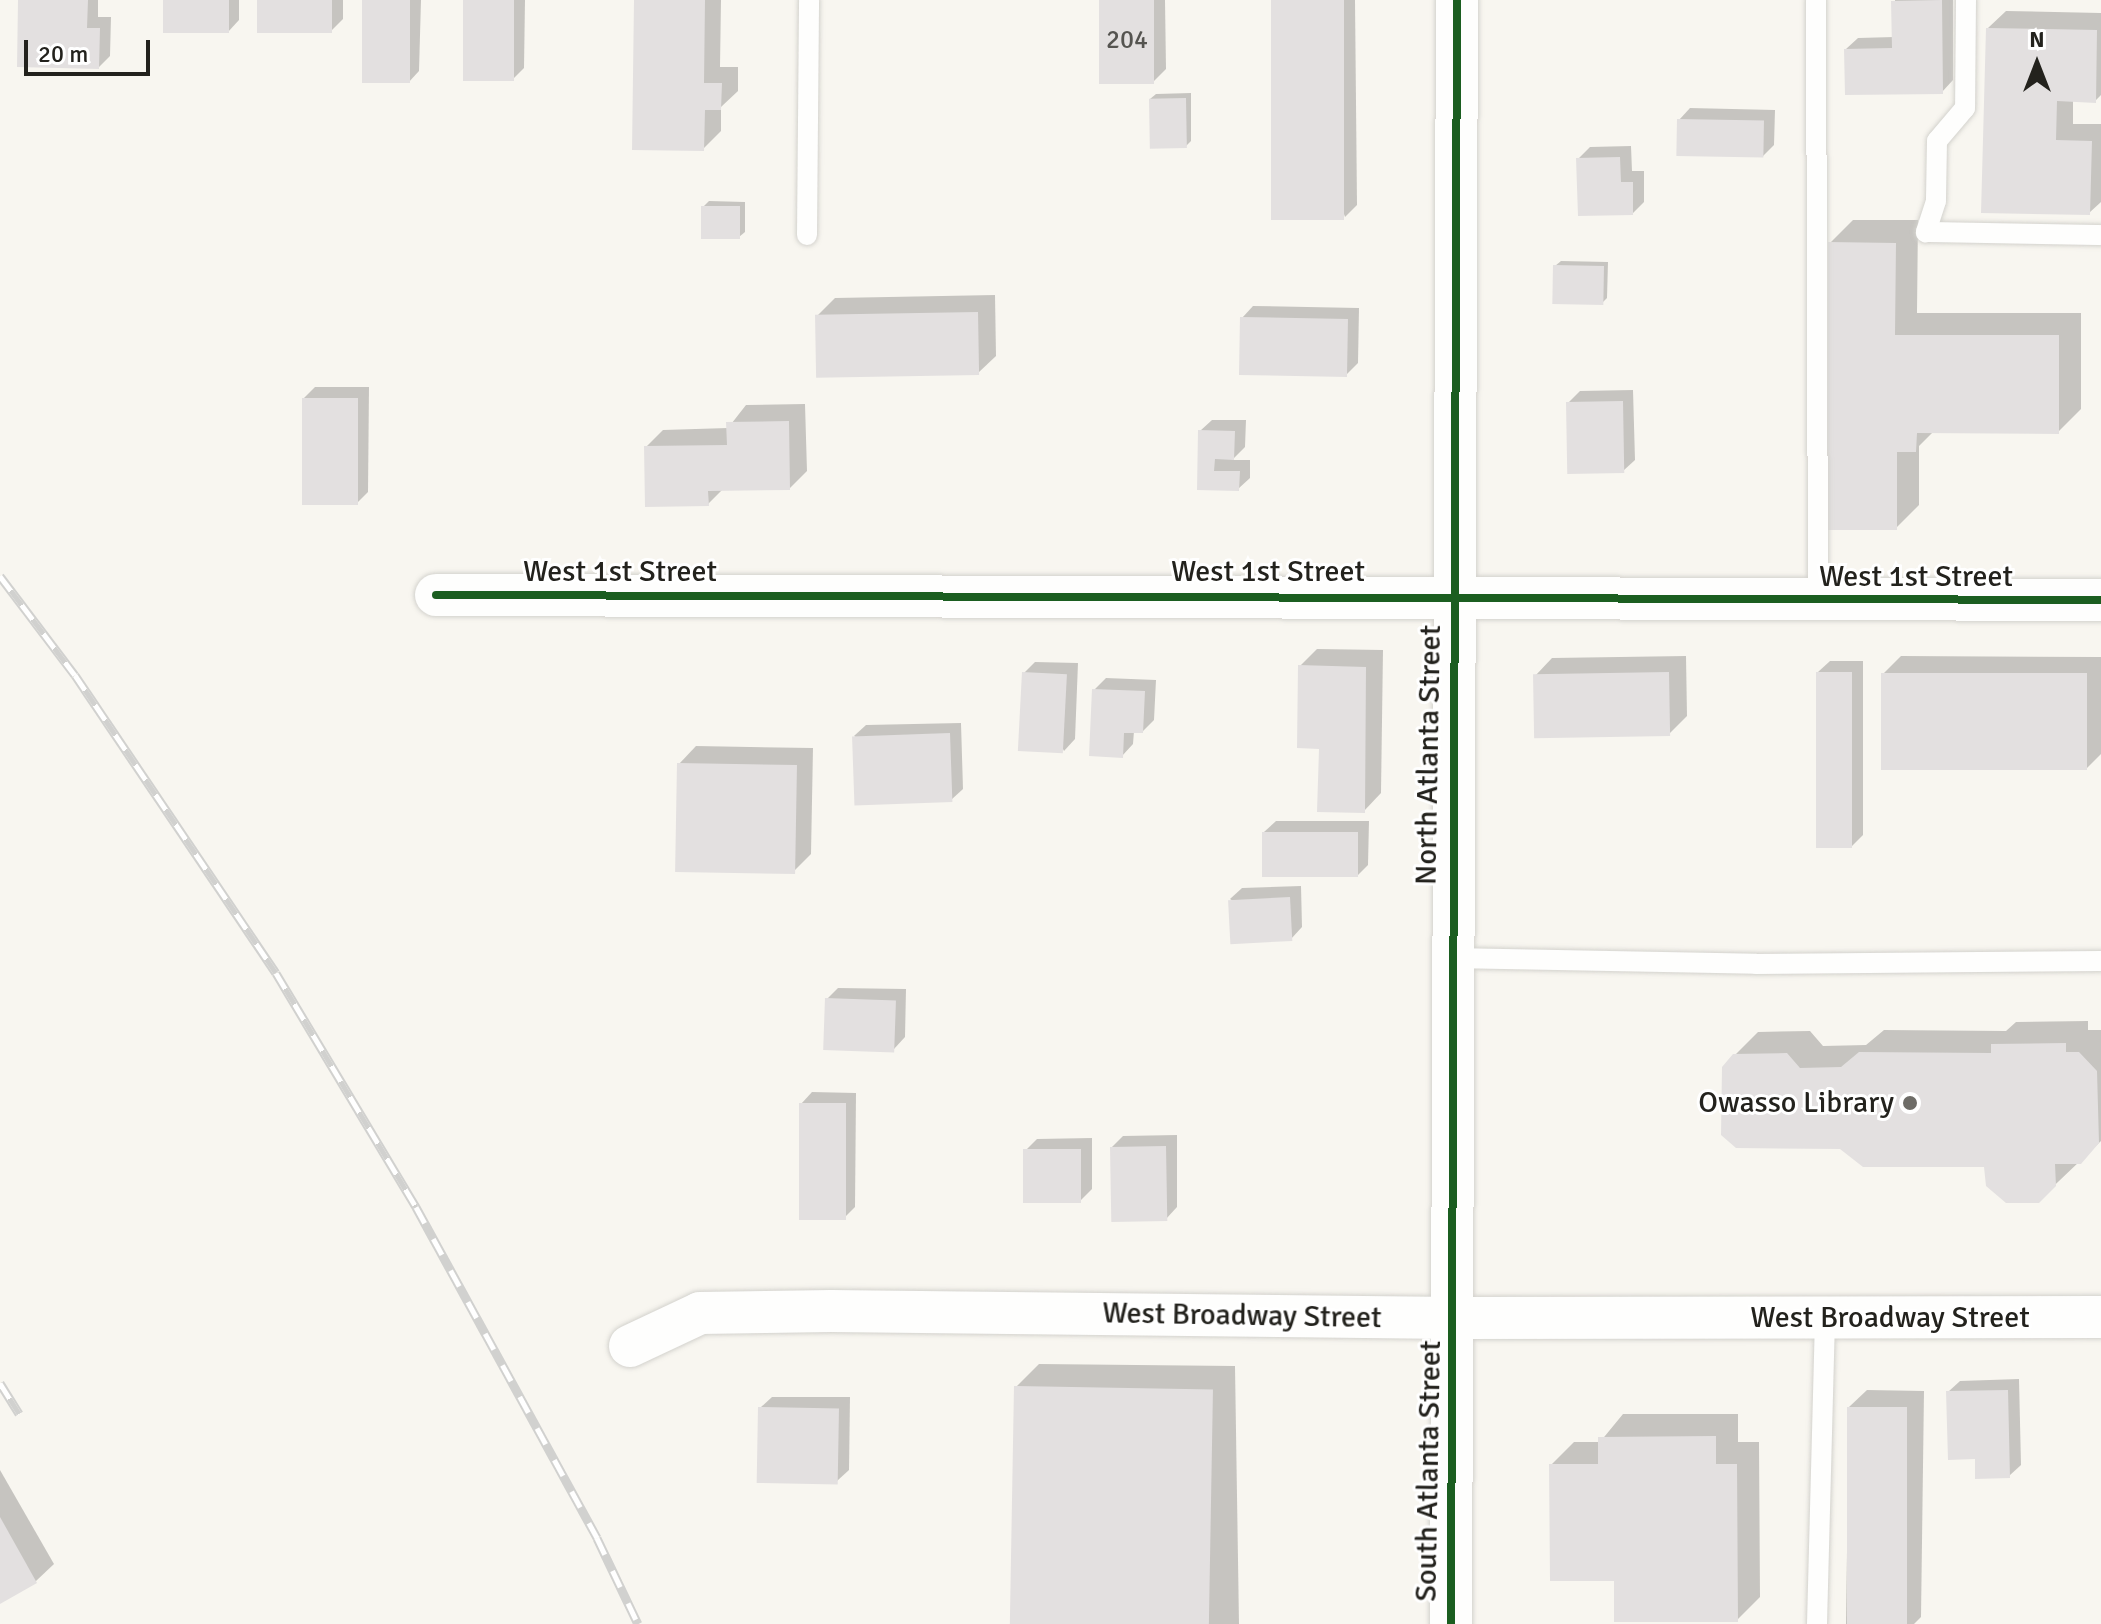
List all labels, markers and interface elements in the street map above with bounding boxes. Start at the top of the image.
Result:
scale bar [28,24,154,74]
north arrow [1997,24,2077,104]
house number: 204 [1106,25,1148,57]
text: N [2029,26,2045,53]
text: 20 m [38,39,88,69]
street label: West 1st Street [523,554,717,590]
street label: West 1st Street [1171,554,1365,590]
street label: West 1st Street [1819,559,2013,595]
street label: North Atlanta Street [1409,625,1449,885]
place label: Owasso Library [1698,1085,1894,1121]
marker: Owasso Library [1901,1094,1919,1112]
street label: West Broadway Street [1102,1296,1382,1336]
street label: West Broadway Street [1750,1300,2030,1336]
street label: South Atlanta Street [1409,1340,1449,1602]

